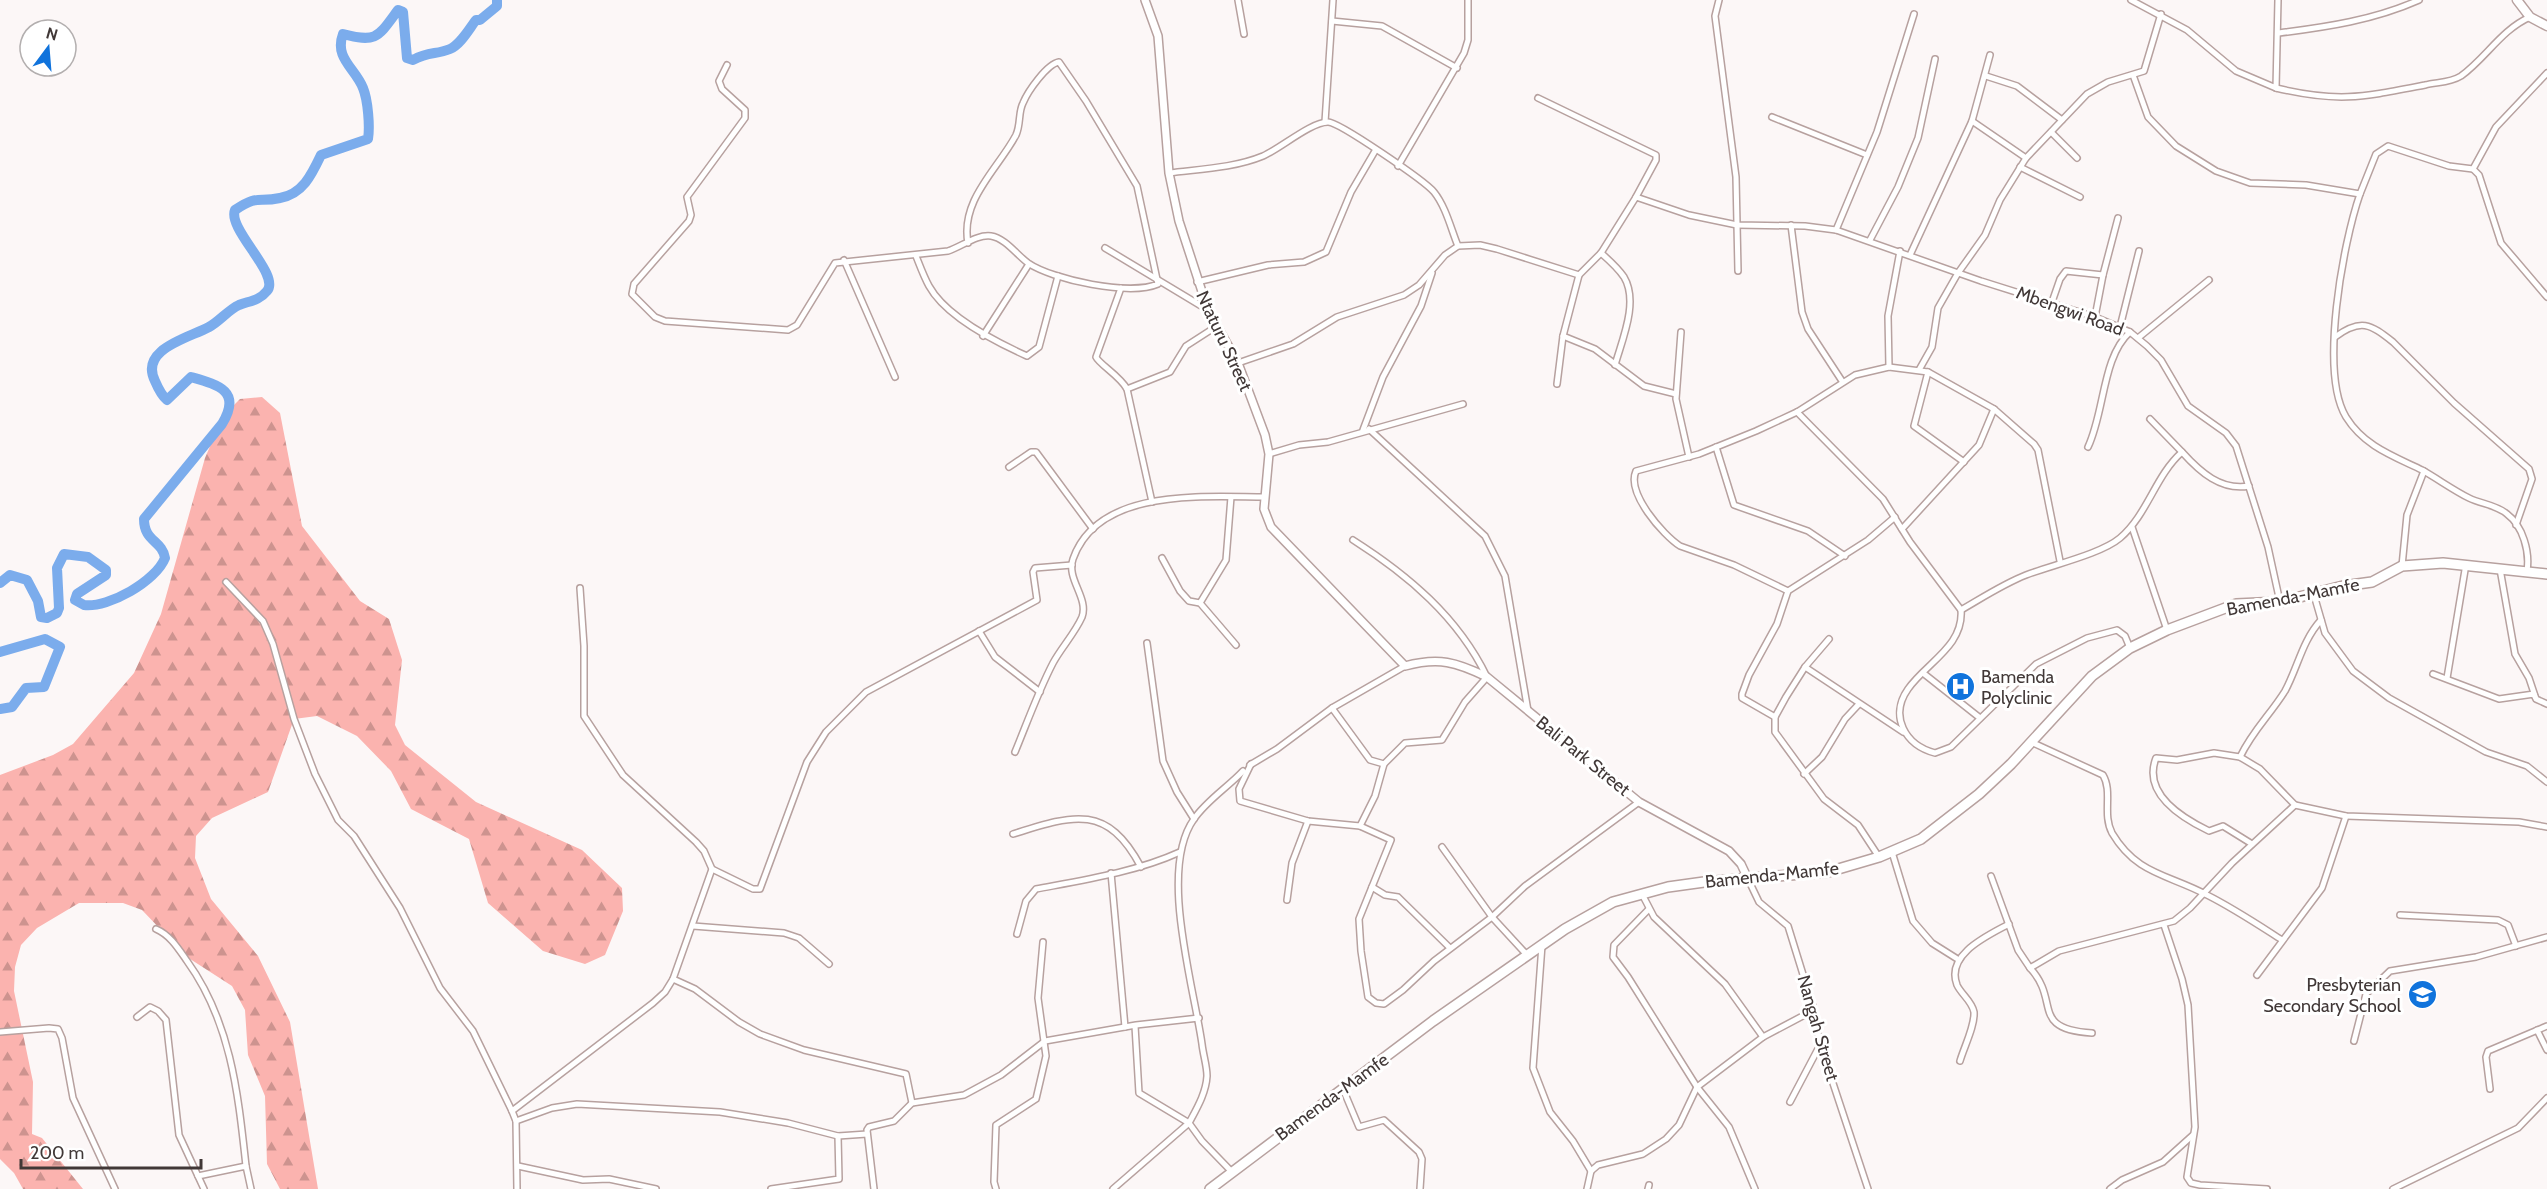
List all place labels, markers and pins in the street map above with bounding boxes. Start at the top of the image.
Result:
place label: Bamenda Polyclinic [1981,666,2054,709]
hospital icon: Bamenda Polyclinic [1944,671,1976,703]
place label: Presbyterian Secondary School [2263,974,2402,1017]
school or university icon: Presbyterian Secondary School [2406,979,2438,1011]

